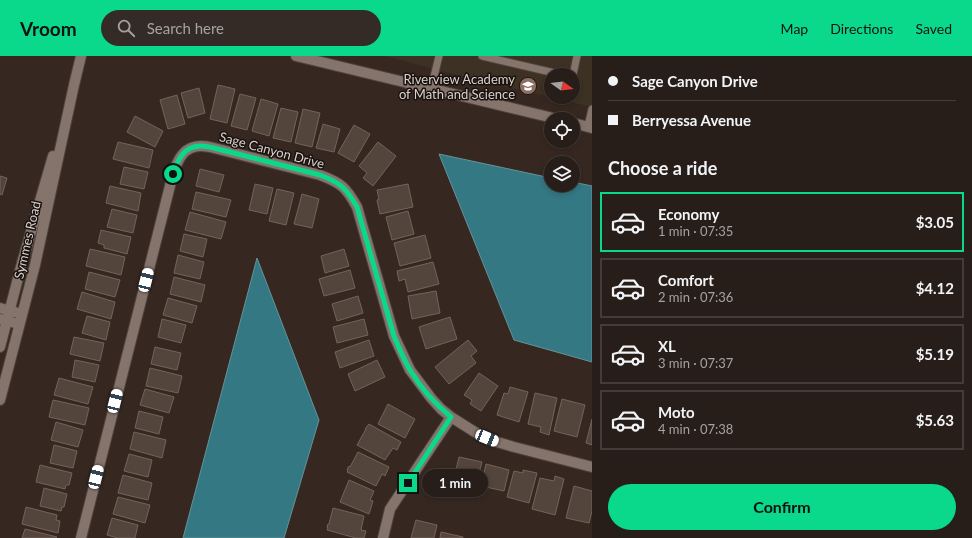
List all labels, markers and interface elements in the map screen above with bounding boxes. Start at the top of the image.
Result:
search box [101,10,381,46]
text: Vroom [20,17,77,40]
icon: search [115,17,137,39]
text: Search here [147,19,224,37]
text: Map [781,20,808,37]
text: Directions [830,20,893,37]
text: Saved [915,20,952,37]
north arrow [544,68,580,104]
map controls [544,68,580,192]
place label: Riverview Academy of Math and Science [399,71,515,102]
text: Sage Canyon Drive [632,72,758,90]
school or university icon: Riverview Academy of Math and Science [518,76,538,96]
text: Berryessa Avenue [632,111,751,129]
button: locate [544,112,580,148]
street label: Sage Canyon Drive [218,128,326,172]
button: layers [544,156,580,192]
text: Choose a ride [608,157,717,179]
route start [164,165,182,183]
street label: Symmes Road [10,199,44,281]
icon: car [610,204,646,240]
text: Economy [658,205,719,223]
text: $3.05 [916,213,954,231]
text: 1 min · 07:35 [658,223,733,239]
car [137,267,155,293]
icon: car [610,270,646,306]
text: Comfort [658,271,714,289]
text: $4.12 [916,279,954,297]
text: 2 min · 07:36 [658,289,733,305]
icon: car [610,336,646,372]
text: XL [658,337,676,355]
text: $5.19 [916,345,954,363]
text: 3 min · 07:37 [658,355,733,371]
car [106,388,124,414]
icon: car [610,402,646,438]
text: Moto [658,403,695,421]
text: $5.63 [916,411,954,429]
text: 4 min · 07:38 [658,421,733,437]
car [474,428,500,448]
car [87,464,105,490]
callout: 1 min [422,469,488,497]
route end [399,474,417,492]
text: 1 min [439,475,471,491]
button: Confirm [608,484,956,530]

